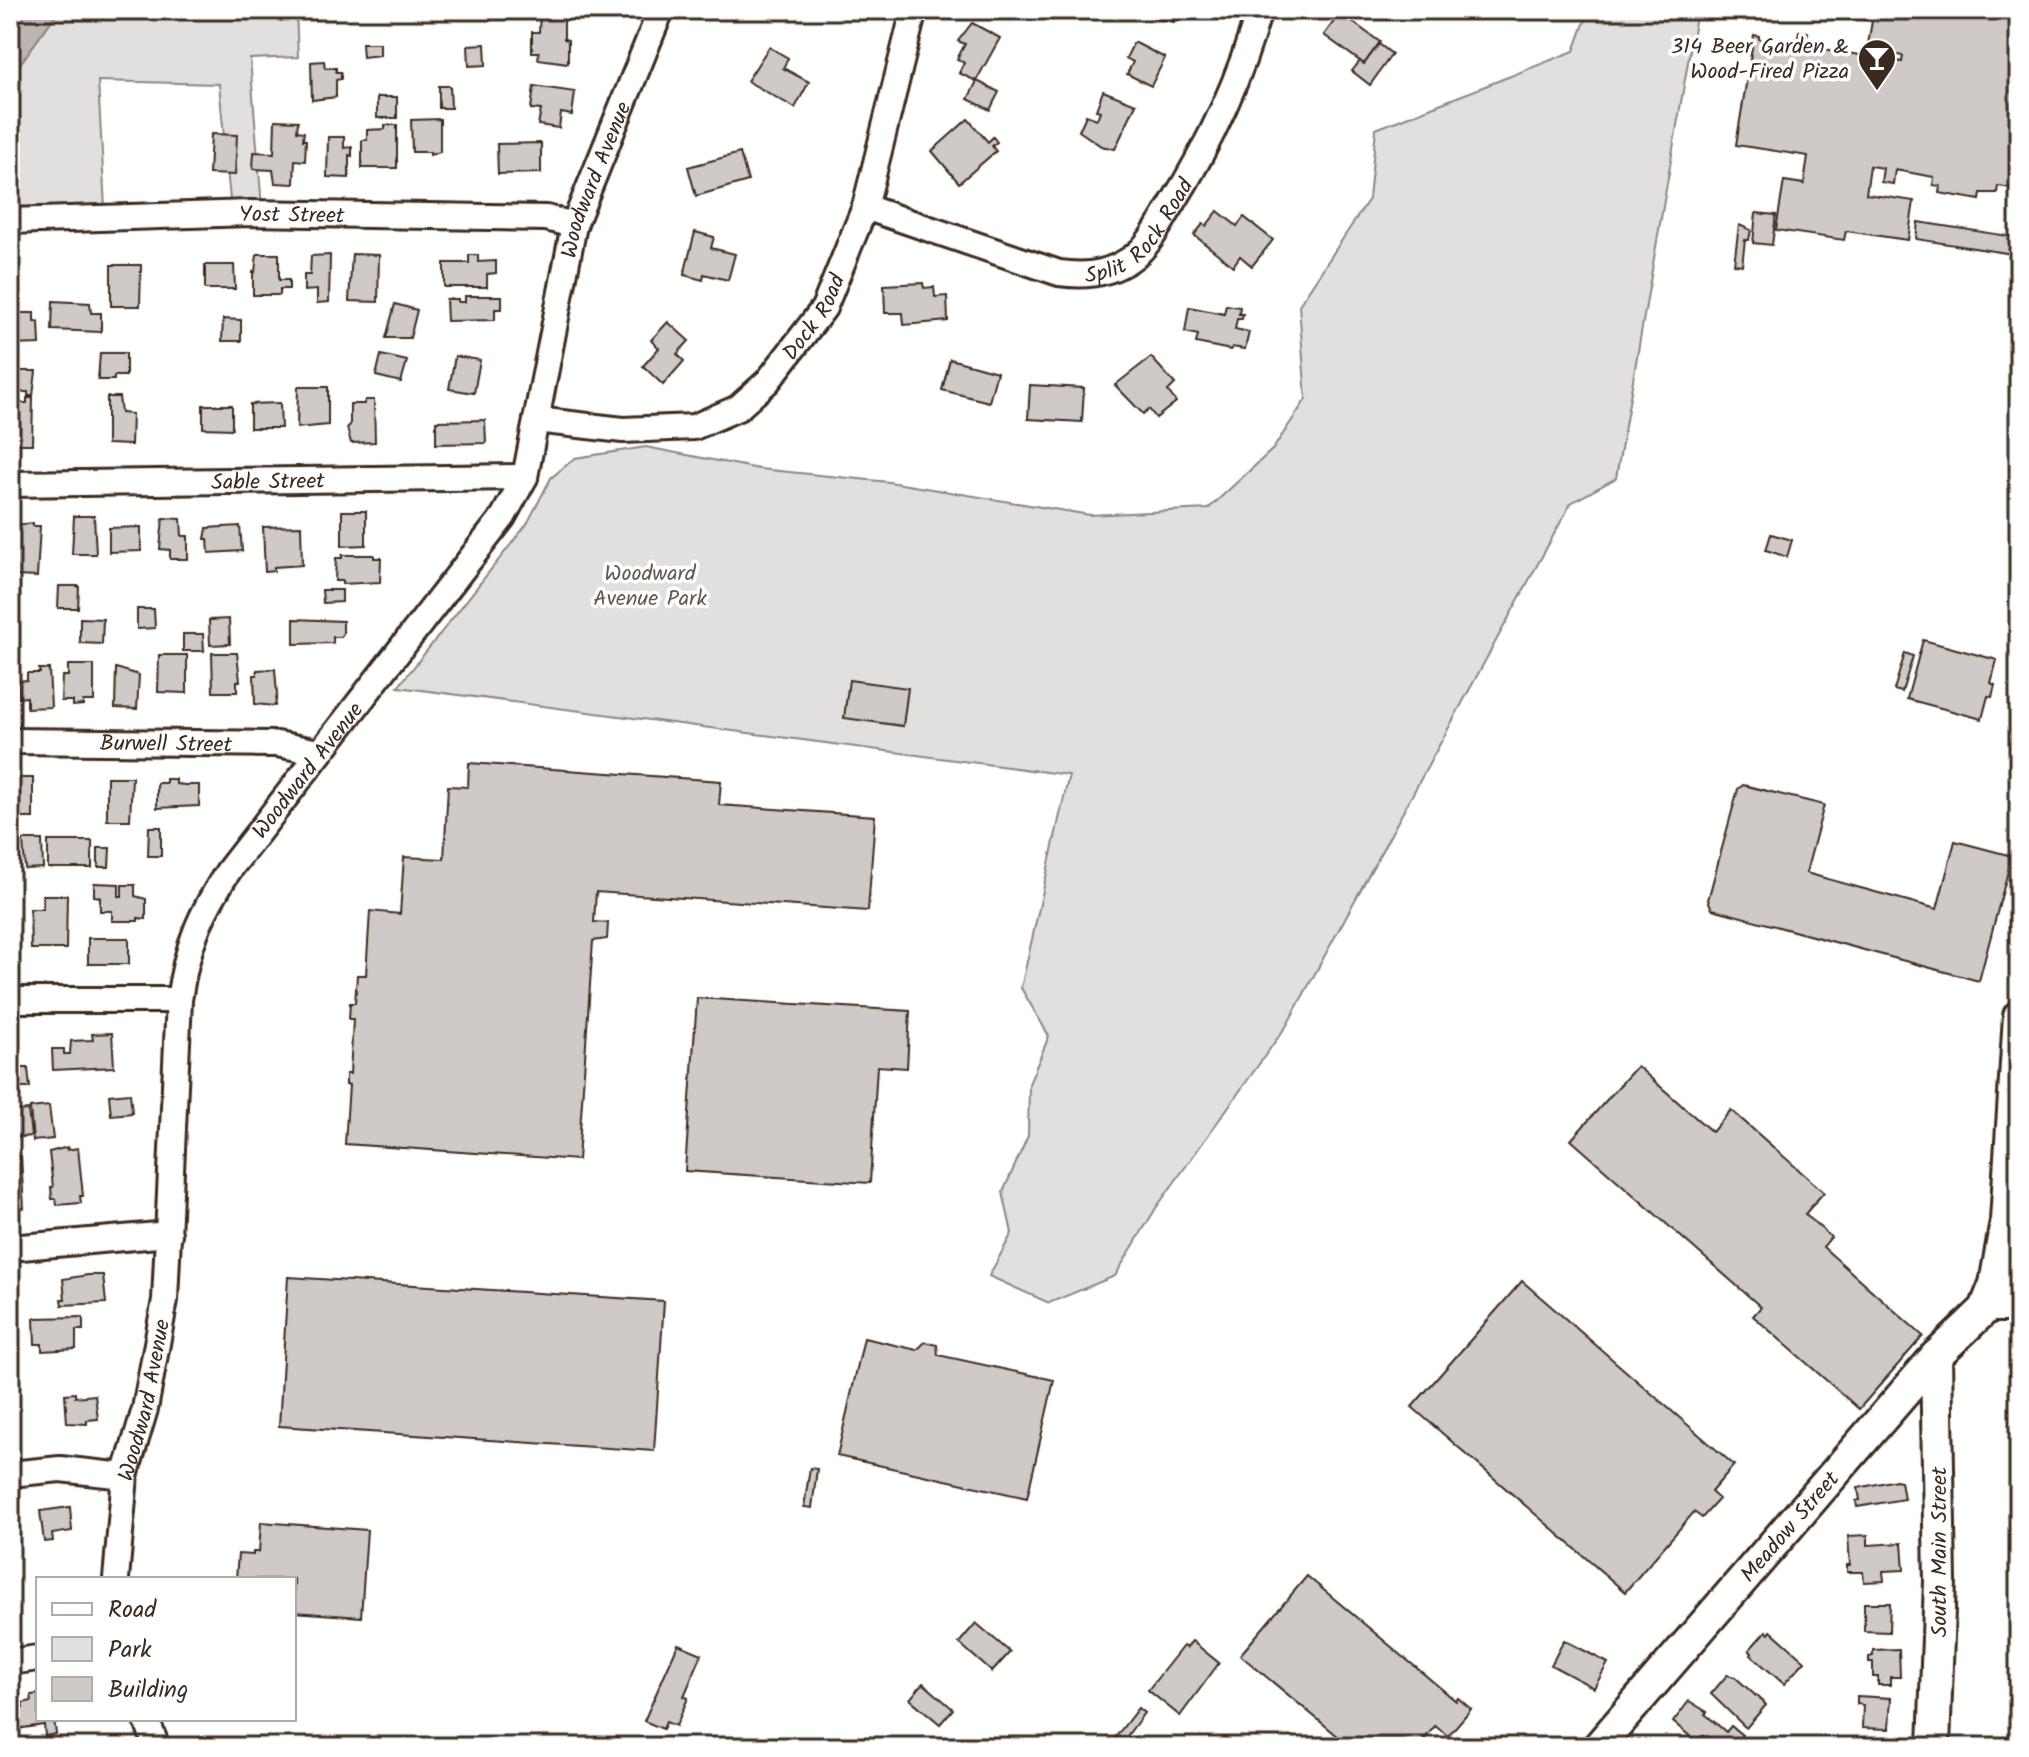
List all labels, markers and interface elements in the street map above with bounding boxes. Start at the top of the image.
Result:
place label: 314 Beer Garden & Wood-Fired Pizza [1671,30,1849,90]
bar icon: 314 Beer Garden & Wood-Fired Pizza [1856,37,1898,92]
street label: Woodward Avenue [553,97,642,261]
street label: Split Rock Road [1083,172,1204,294]
street label: Yost Street [239,198,345,235]
street label: Dock Road [775,268,856,369]
street label: Sable Street [211,465,325,501]
park label: Woodward Avenue Park [593,557,707,617]
street label: Woodward Avenue [244,695,373,847]
street label: Burwell Street [100,727,233,763]
street label: Woodward Avenue [109,1316,181,1486]
street label: Meadow Street [1732,1464,1850,1591]
street label: South Main Street [1923,1466,1958,1637]
legend [36,1577,296,1721]
text: Road [108,1591,157,1630]
text: Park [108,1631,152,1670]
text: Building [108,1671,188,1710]

